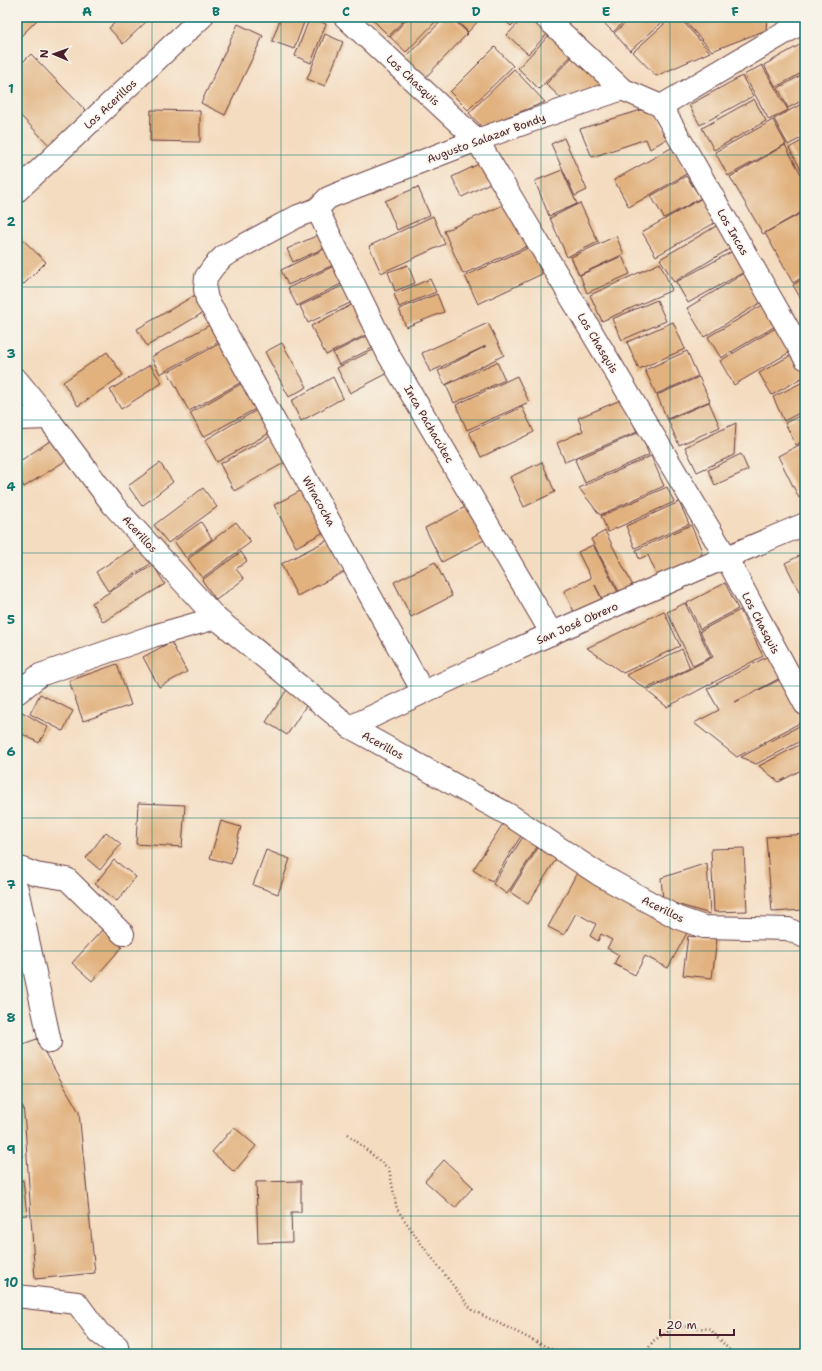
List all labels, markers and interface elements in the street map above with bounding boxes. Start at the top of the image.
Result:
text: A [82,3,92,20]
text: B [212,3,220,20]
text: C [342,3,350,20]
text: D [471,3,481,20]
text: E [602,3,611,20]
text: F [731,3,739,20]
north arrow [34,34,74,74]
text: N [37,49,52,58]
street label: Los Chasquis [383,52,443,109]
street label: Los Acerillos [81,76,140,133]
text: 1 [8,80,14,97]
street label: Augusto Salazar Bondy [425,110,547,167]
street label: Los Incas [713,206,752,258]
text: 2 [6,213,16,230]
street label: Los Chasquis [574,310,622,376]
text: 3 [6,345,16,362]
street label: Inca Pachacútec [400,383,457,466]
street label: Wiracocha [299,473,339,529]
text: 4 [6,478,16,495]
street label: Acerillos [119,512,160,556]
street label: Los Chasquis [738,590,783,657]
street label: San José Obrero [534,599,621,648]
text: 5 [7,611,15,628]
street label: Acerillos [359,728,406,763]
text: 6 [6,743,16,760]
text: 7 [6,876,16,893]
street label: Acerillos [639,893,687,926]
text: 8 [6,1009,16,1026]
text: 9 [6,1141,16,1158]
text: 10 [4,1274,18,1291]
scale bar [660,1311,734,1337]
text: 20 m [666,1317,697,1333]

